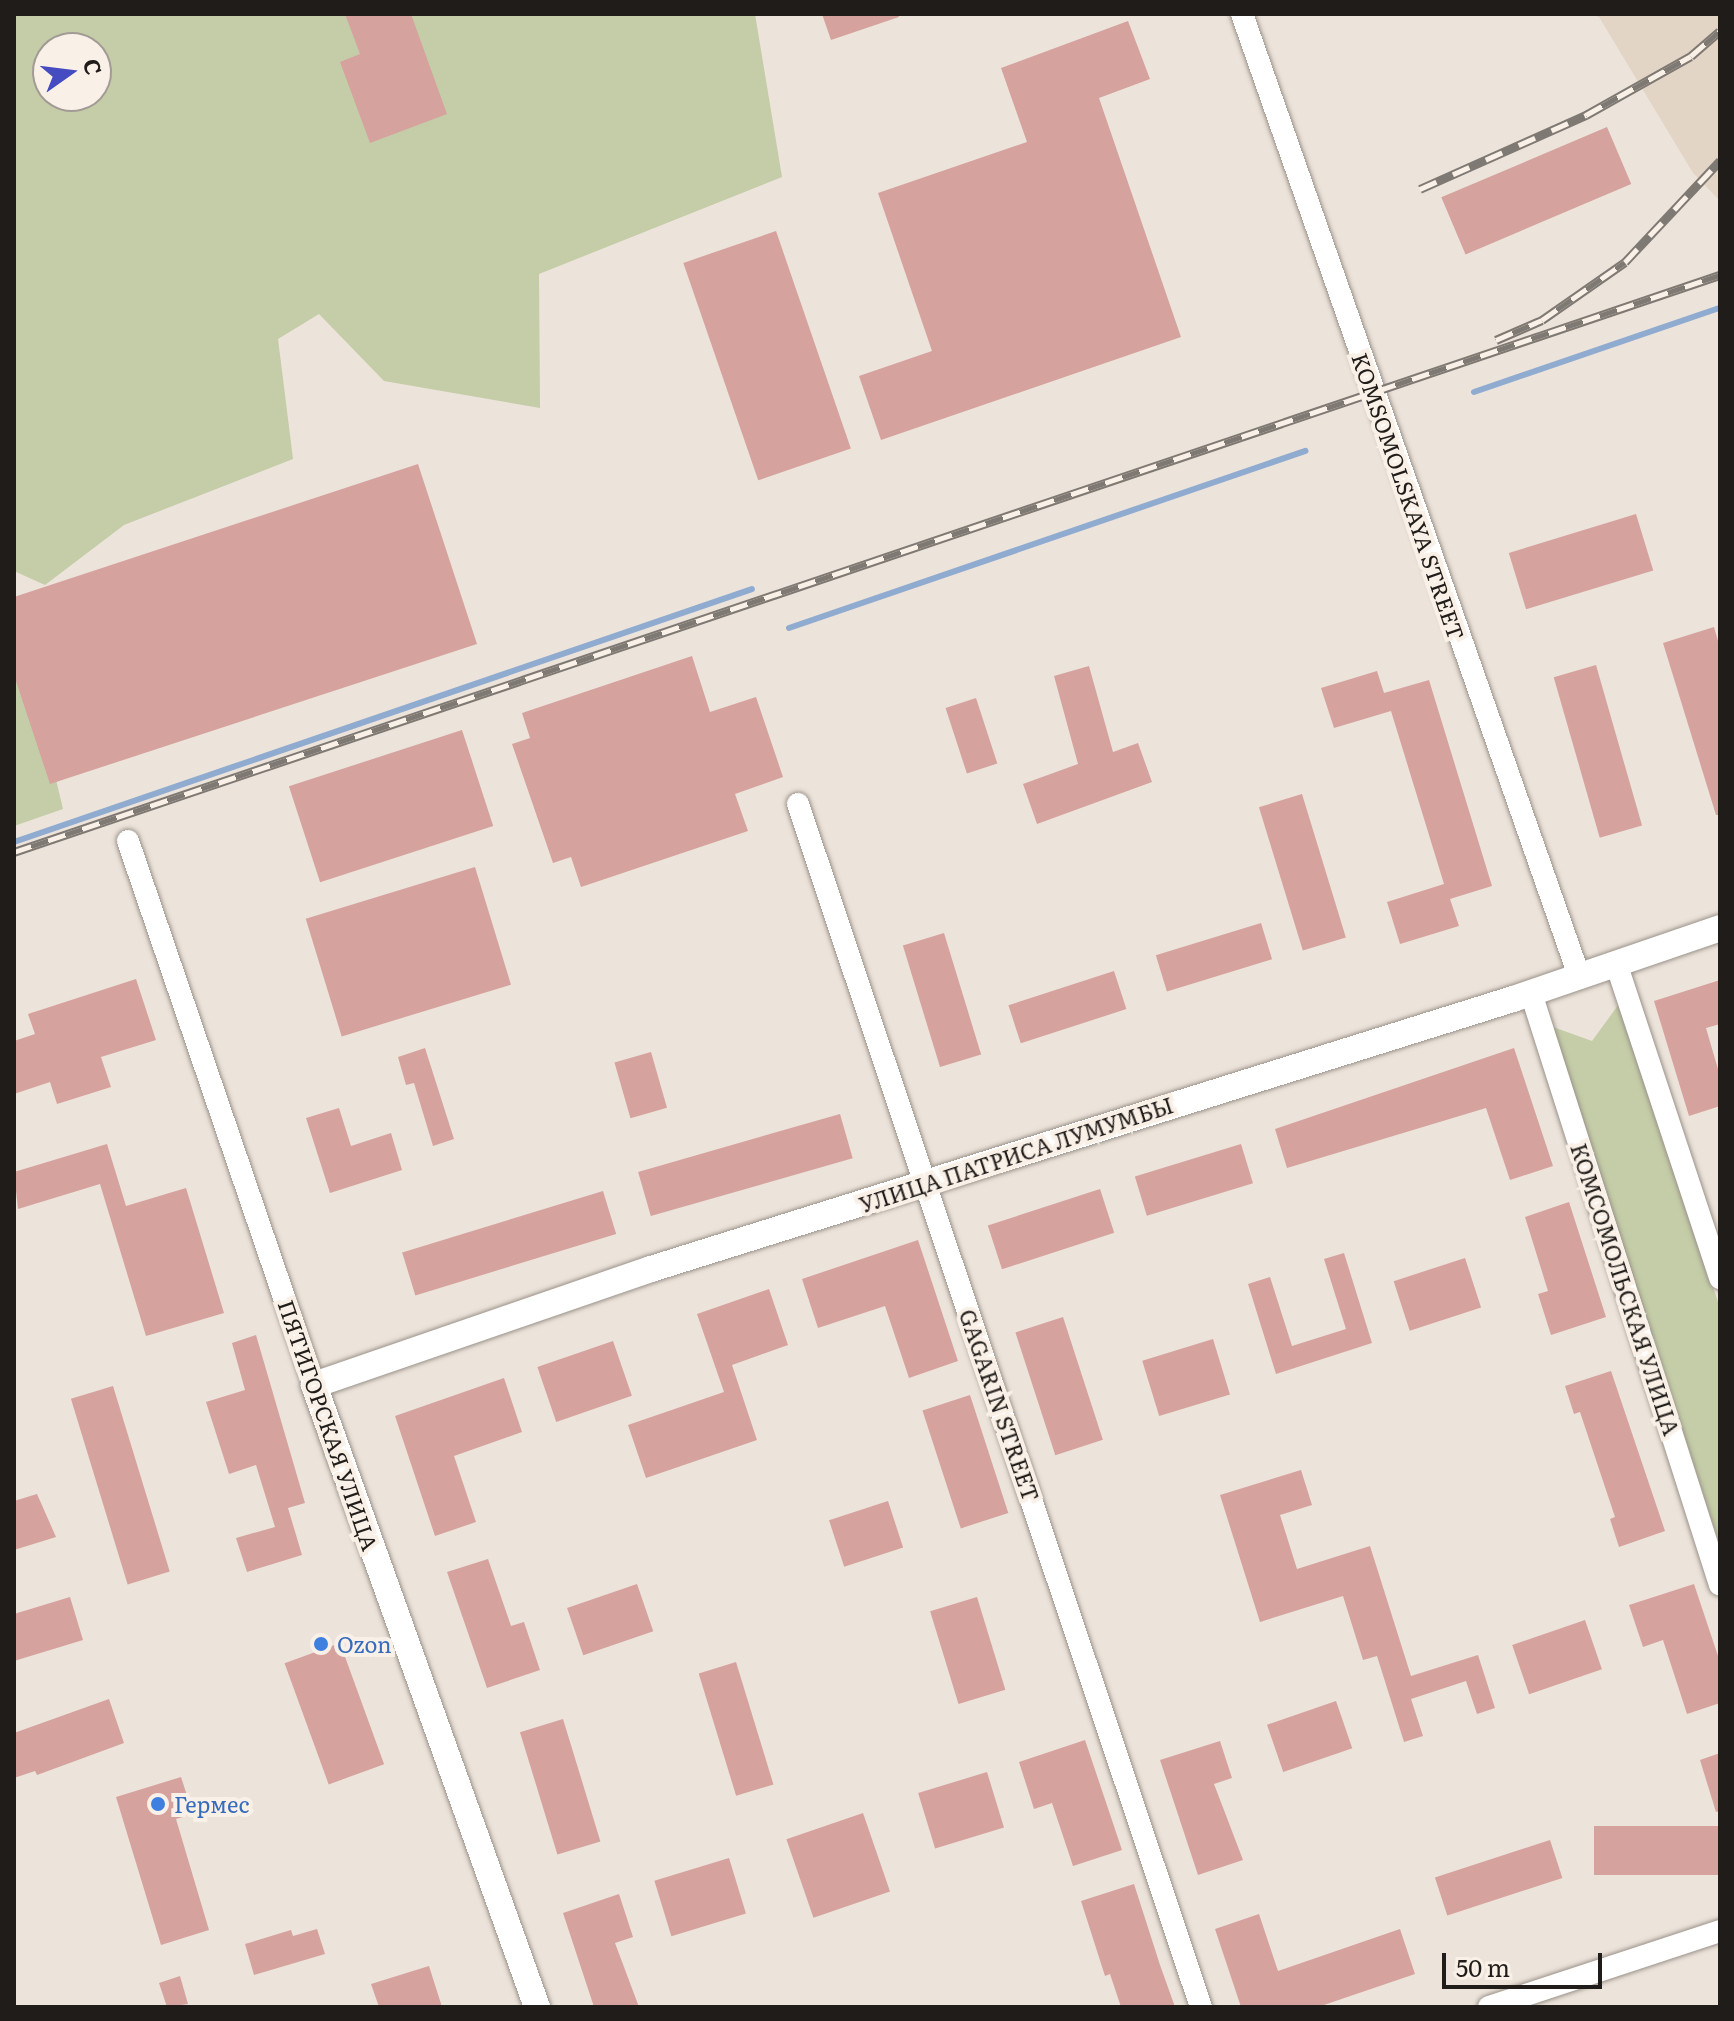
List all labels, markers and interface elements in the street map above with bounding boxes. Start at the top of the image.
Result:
north arrow [32,32,112,112]
text: С [76,55,112,78]
street label: KOMSOMOLSKAYA STREET [1347,349,1471,643]
street label: УЛИЦА ПАТРИСА ЛУМУМБЫ [856,1091,1176,1217]
street label: КОМСОМОЛЬСКАЯ УЛИЦА [1566,1140,1686,1438]
street label: ПЯТИГОРСКАЯ УЛИЦА [274,1296,384,1554]
street label: GAGARIN STREET [955,1306,1045,1504]
place label: Ozon [337,1631,392,1657]
marker: Ozon [312,1635,330,1653]
place label: Гермес [174,1791,250,1817]
marker: Гермес [149,1795,167,1813]
scale bar [1446,1937,1606,1987]
text: 50 m [1456,1949,1510,1984]

